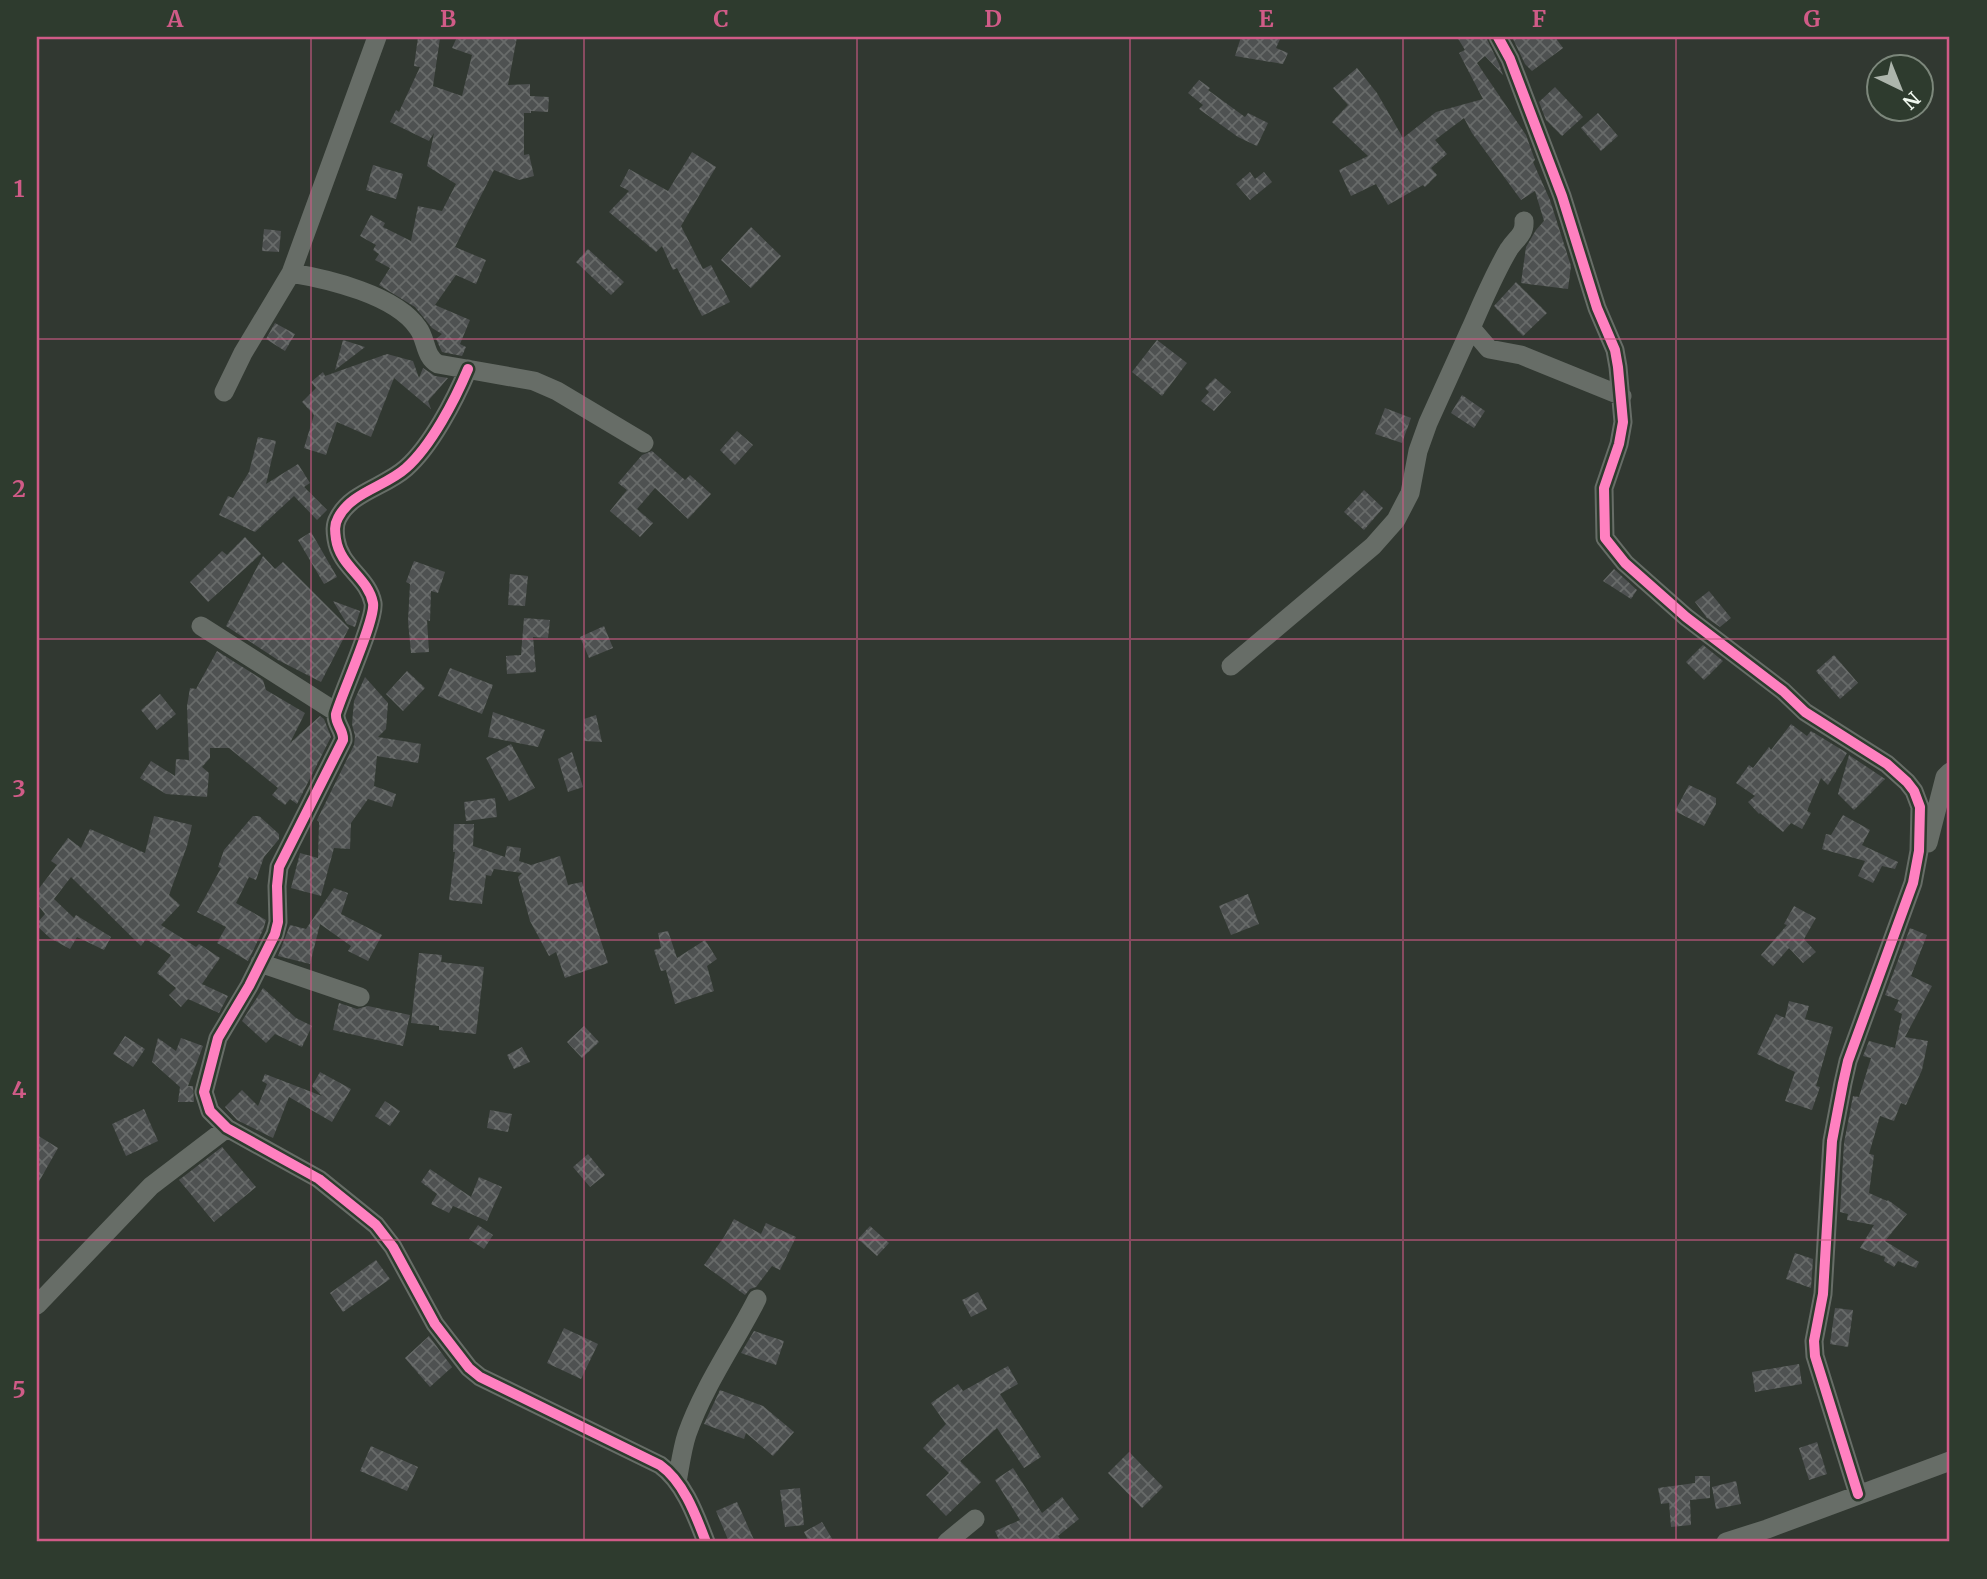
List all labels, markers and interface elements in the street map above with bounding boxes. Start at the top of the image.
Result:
text: A [166,4,184,33]
text: B [440,4,456,33]
text: C [713,4,729,33]
text: D [984,4,1002,33]
text: E [1258,4,1274,33]
text: F [1532,4,1546,33]
text: G [1804,4,1821,33]
north arrow [1864,52,1934,122]
text: N [1898,87,1925,114]
text: 1 [14,174,25,203]
text: 2 [12,474,26,503]
text: 3 [12,774,26,803]
text: 4 [12,1075,27,1104]
text: 5 [12,1375,26,1404]

